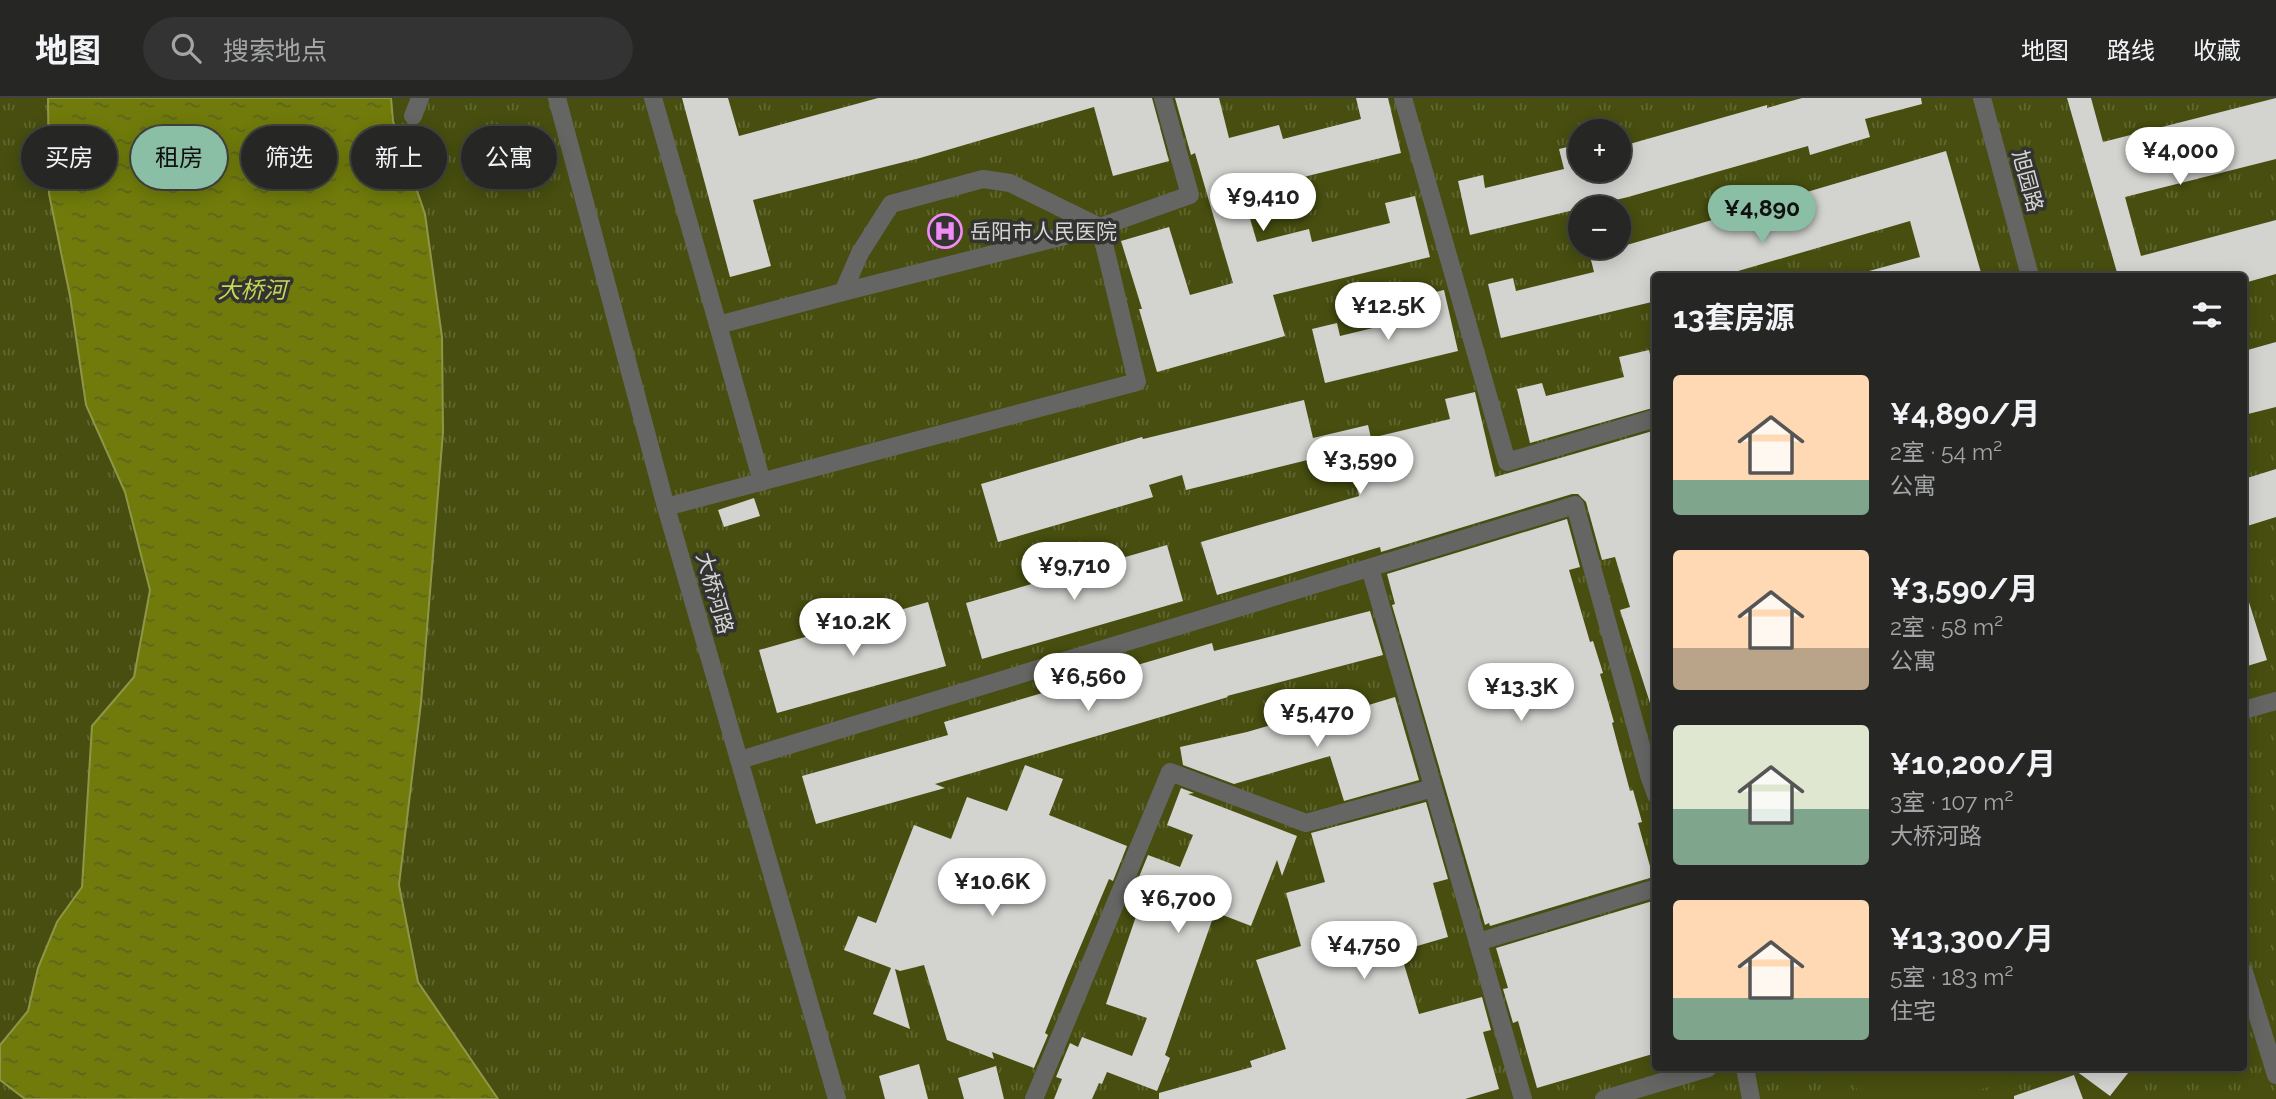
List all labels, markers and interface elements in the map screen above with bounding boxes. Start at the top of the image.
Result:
search box [143,17,633,80]
icon: search [167,29,205,67]
text: 地图 [35,31,101,70]
text: 搜索地点 [223,36,327,66]
text: 地图 [2021,36,2069,65]
text: 路线 [2107,36,2155,65]
text: 收藏 [2193,36,2241,65]
map controls [1568,119,1631,259]
button: + [1568,119,1631,182]
chip: 买房 [21,126,117,189]
chip: 租房 [131,126,227,189]
chip: 筛选 [241,126,337,189]
chip: 新上 [351,126,447,189]
chip: 公寓 [461,126,557,189]
pin: ¥4,000 [2123,127,2237,187]
text: ¥4,000 [2141,136,2219,163]
street label: 旭园路 [2008,147,2048,215]
pin: ¥9,410 [1206,174,1320,233]
text: ¥9,410 [1226,182,1300,209]
pin: ¥4,890 [1705,186,1819,245]
text: ¥4,890 [1724,194,1800,221]
button: − [1568,196,1631,259]
hospital icon: 岳阳市人民医院 [926,212,964,250]
place label: 岳阳市人民医院 [970,219,1117,244]
water label: 大桥河 [218,276,291,303]
pin: ¥12.5K [1331,282,1445,342]
text: ¥12.5K [1351,291,1425,318]
icon: filters [2188,296,2226,334]
text: 13套房源 [1673,300,1795,335]
text: ¥4,890/月 [1890,396,2040,431]
icon: home [1729,403,1813,487]
pin: ¥3,590 [1303,436,1417,496]
text: 2室 · 54 m² [1890,438,2002,465]
text: ¥3,590 [1323,445,1397,472]
text: 公寓 [1890,472,1936,499]
pin: ¥9,710 [1017,542,1131,602]
street label: 大桥河路 [691,549,739,637]
text: ¥9,710 [1037,551,1111,578]
text: ¥3,590/月 [1890,571,2038,606]
icon: home [1729,578,1813,662]
pin: ¥10.2K [796,598,910,658]
text: ¥10.2K [815,607,891,634]
text: 2室 · 58 m² [1890,613,2003,640]
text: 公寓 [1890,647,1936,674]
pin: ¥6,560 [1031,654,1145,713]
text: ¥6,560 [1050,662,1126,689]
pin: ¥13.3K [1464,664,1578,723]
text: ¥13.3K [1484,672,1558,699]
pin: ¥5,470 [1260,690,1374,749]
text: ¥5,470 [1280,698,1354,725]
text: ¥10,200/月 [1890,746,2056,781]
icon: home [1729,753,1813,837]
text: 3室 · 107 m² [1890,788,2013,815]
text: 大桥河路 [1890,822,1982,849]
pin: ¥10.6K [935,858,1049,918]
text: ¥10.6K [954,867,1030,894]
pin: ¥6,700 [1121,876,1235,935]
text: ¥6,700 [1140,884,1216,911]
text: ¥13,300/月 [1890,921,2054,956]
pin: ¥4,750 [1307,922,1421,981]
icon: home [1729,928,1813,1012]
text: ¥4,750 [1327,930,1401,957]
text: 5室 · 183 m² [1890,963,2013,990]
text: 住宅 [1890,997,1936,1024]

